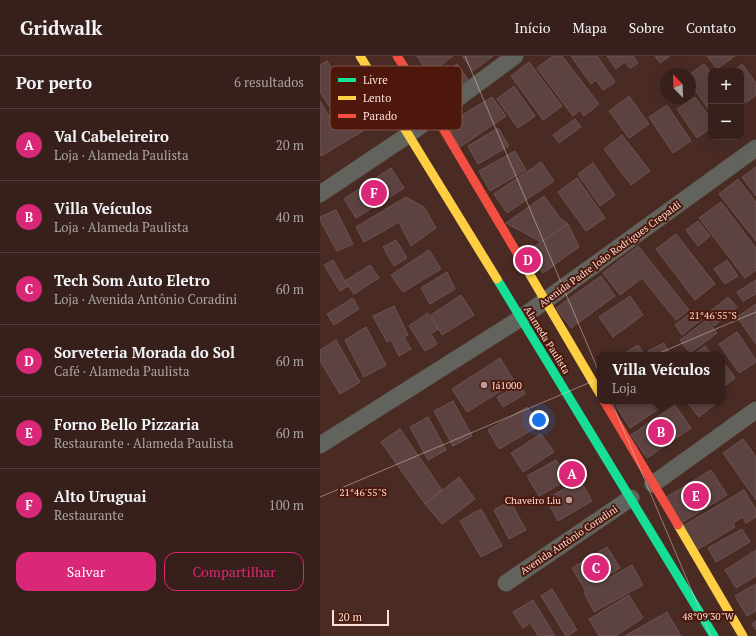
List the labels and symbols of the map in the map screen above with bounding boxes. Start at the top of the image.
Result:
legend [330,66,462,130]
north arrow [660,68,696,104]
text: Livre [363,73,388,87]
text: Lento [363,91,391,105]
text: Parado [363,109,397,123]
pin: F [361,178,387,208]
street label: Avenida Padre João Rodrigues Crepaldi [536,198,684,310]
pin: D [515,245,541,275]
street label: Alameda Paulista [521,304,573,376]
text: 21°46'55"S [689,309,737,322]
place label: Já1000 [492,379,522,392]
marker: Já1000 [479,380,489,390]
your location [529,410,549,430]
pin: B [648,417,674,447]
pin: A [559,459,585,489]
pin: E [683,481,709,511]
text: 21°46'55"S [339,486,387,499]
place label: Chaveiro Liu [505,494,561,507]
marker: Chaveiro Liu [564,495,574,505]
street label: Avenida Antônio Coradini [518,503,620,577]
pin: C [583,553,609,583]
scale bar [332,608,389,627]
text: 48°09'30"W [682,610,734,623]

